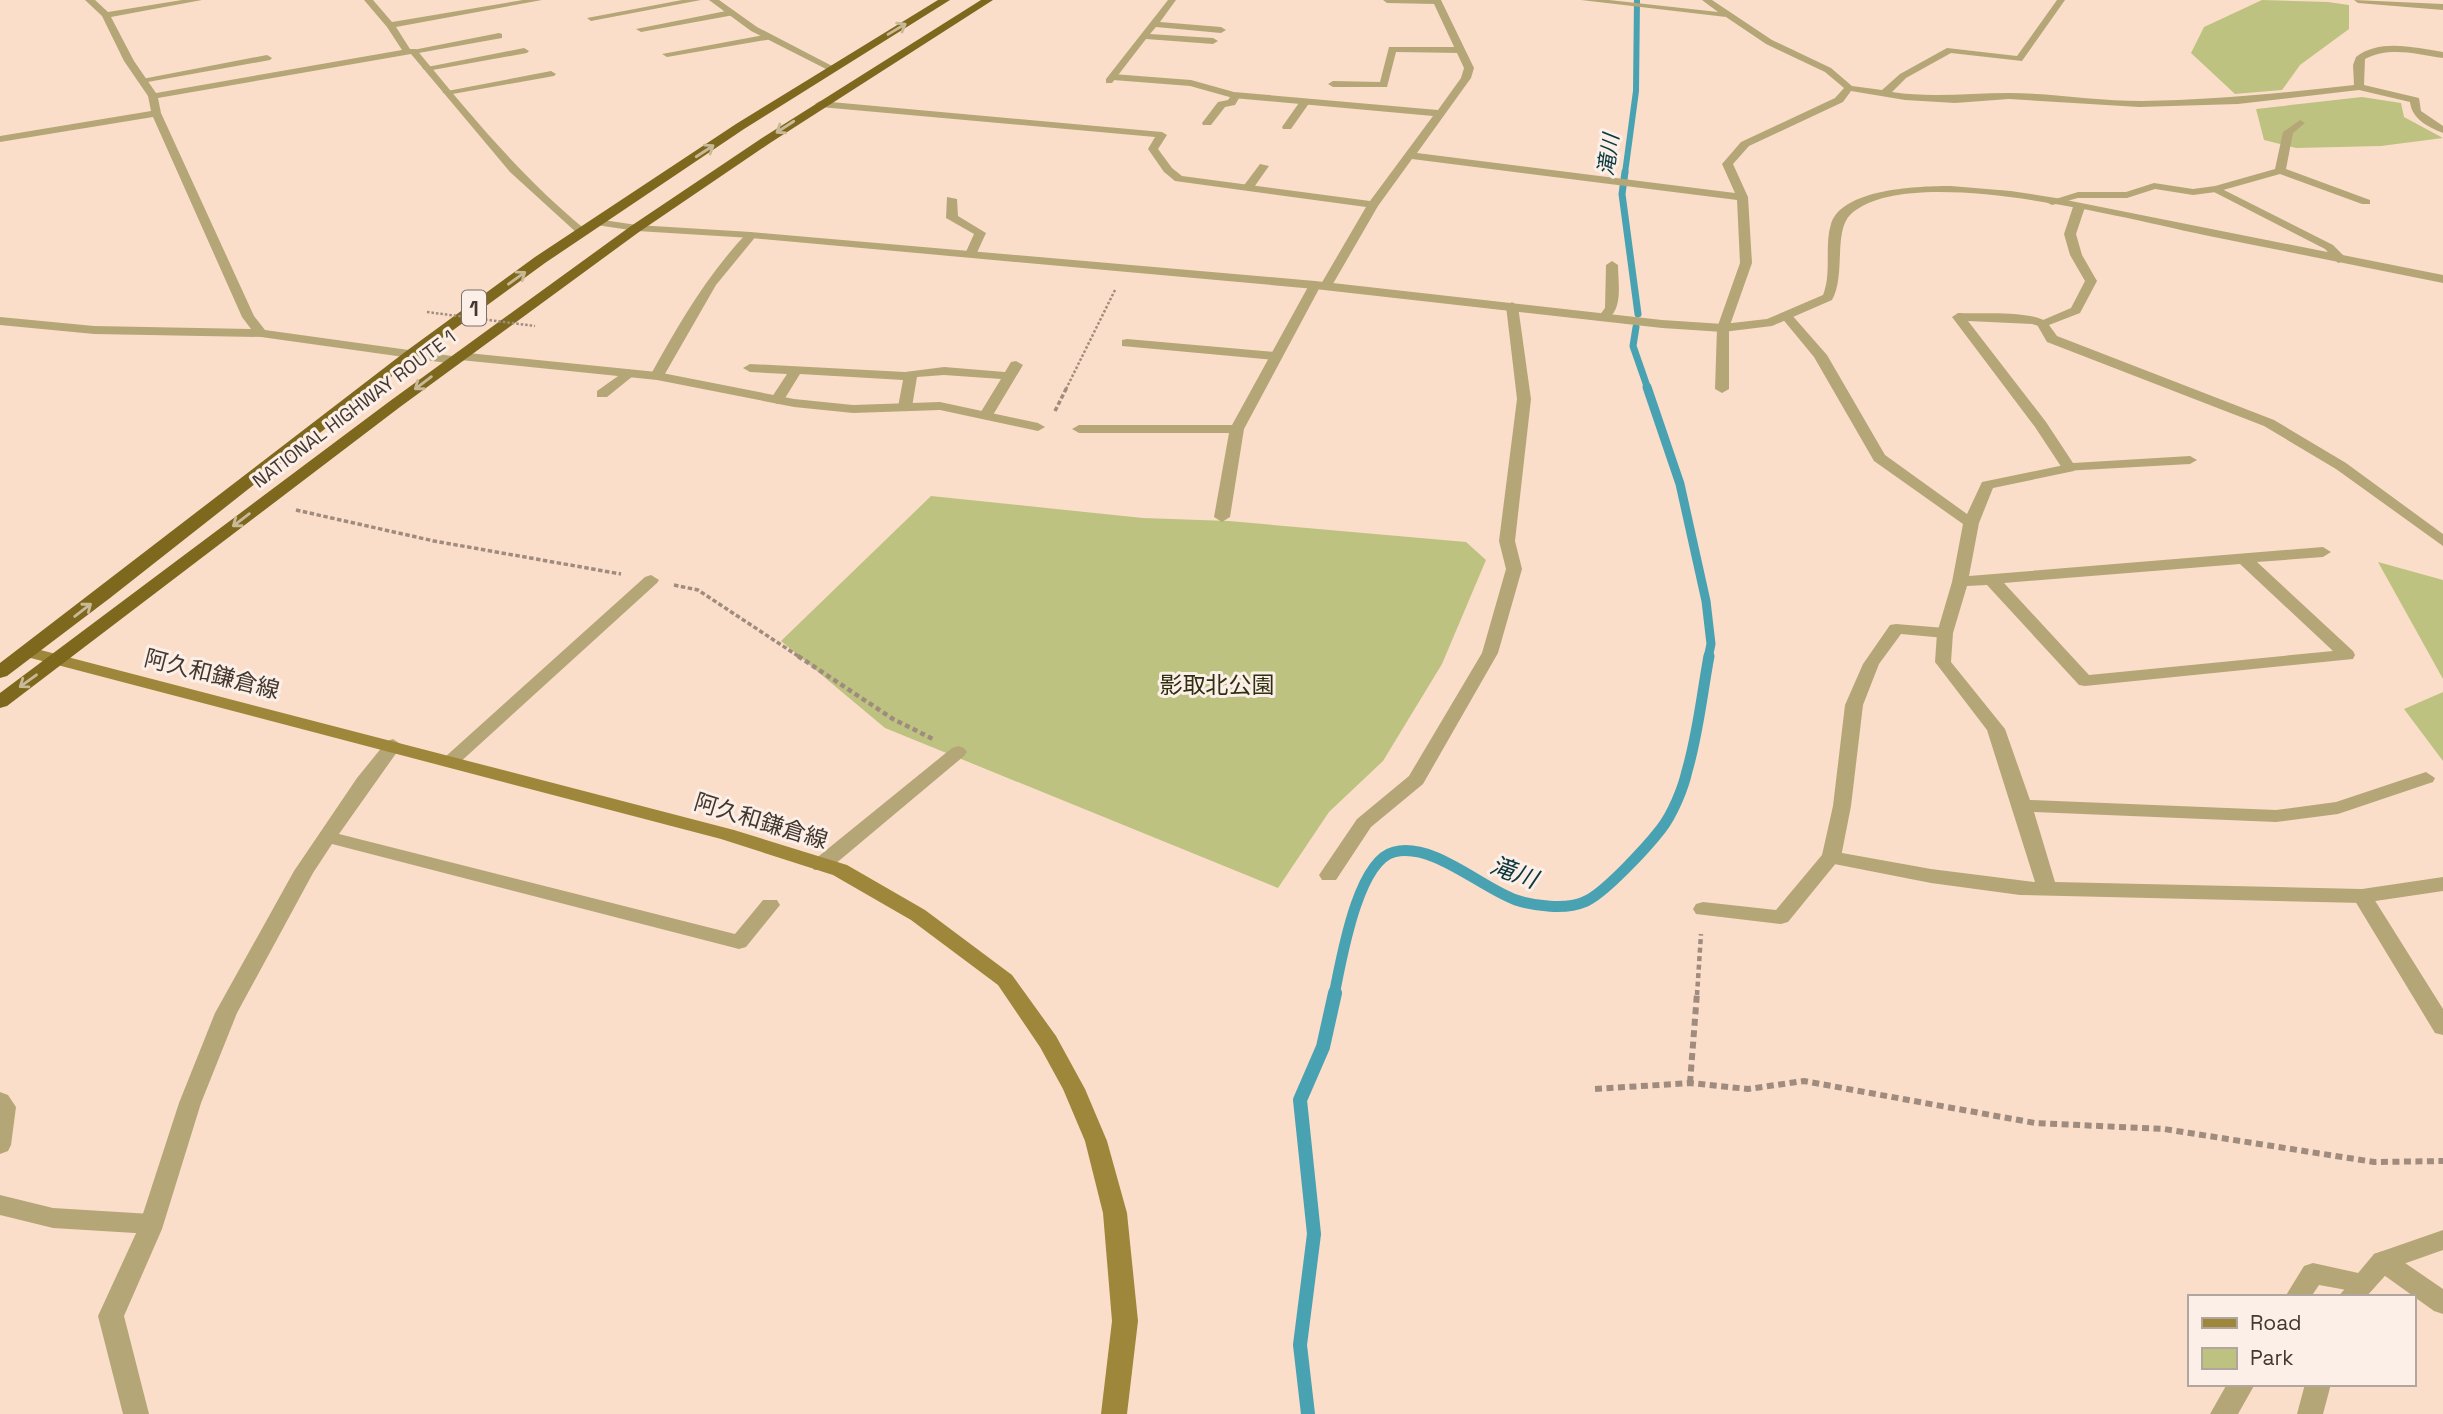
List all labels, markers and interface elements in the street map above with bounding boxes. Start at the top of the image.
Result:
one-way arrow [886,22,906,36]
one-way arrow [775,121,795,135]
water label: 滝川 [1592,130,1625,178]
one-way arrow [695,143,714,158]
one-way arrow [507,271,526,285]
road number: 1 [462,290,486,326]
street label: NATIONAL HIGHWAY ROUTE 1 [247,324,461,494]
one-way arrow [414,376,433,391]
one-way arrow [233,513,251,528]
one-way arrow [73,602,91,617]
street label: 阿久和鎌倉線 [141,643,283,705]
park label: 影取北公園 [1160,670,1275,700]
one-way arrow [19,673,38,688]
street label: 阿久和鎌倉線 [691,786,831,856]
water label: 滝川 [1486,849,1545,896]
legend [2188,1295,2415,1386]
text: Road [2250,1309,2302,1336]
text: Park [2250,1344,2294,1371]

